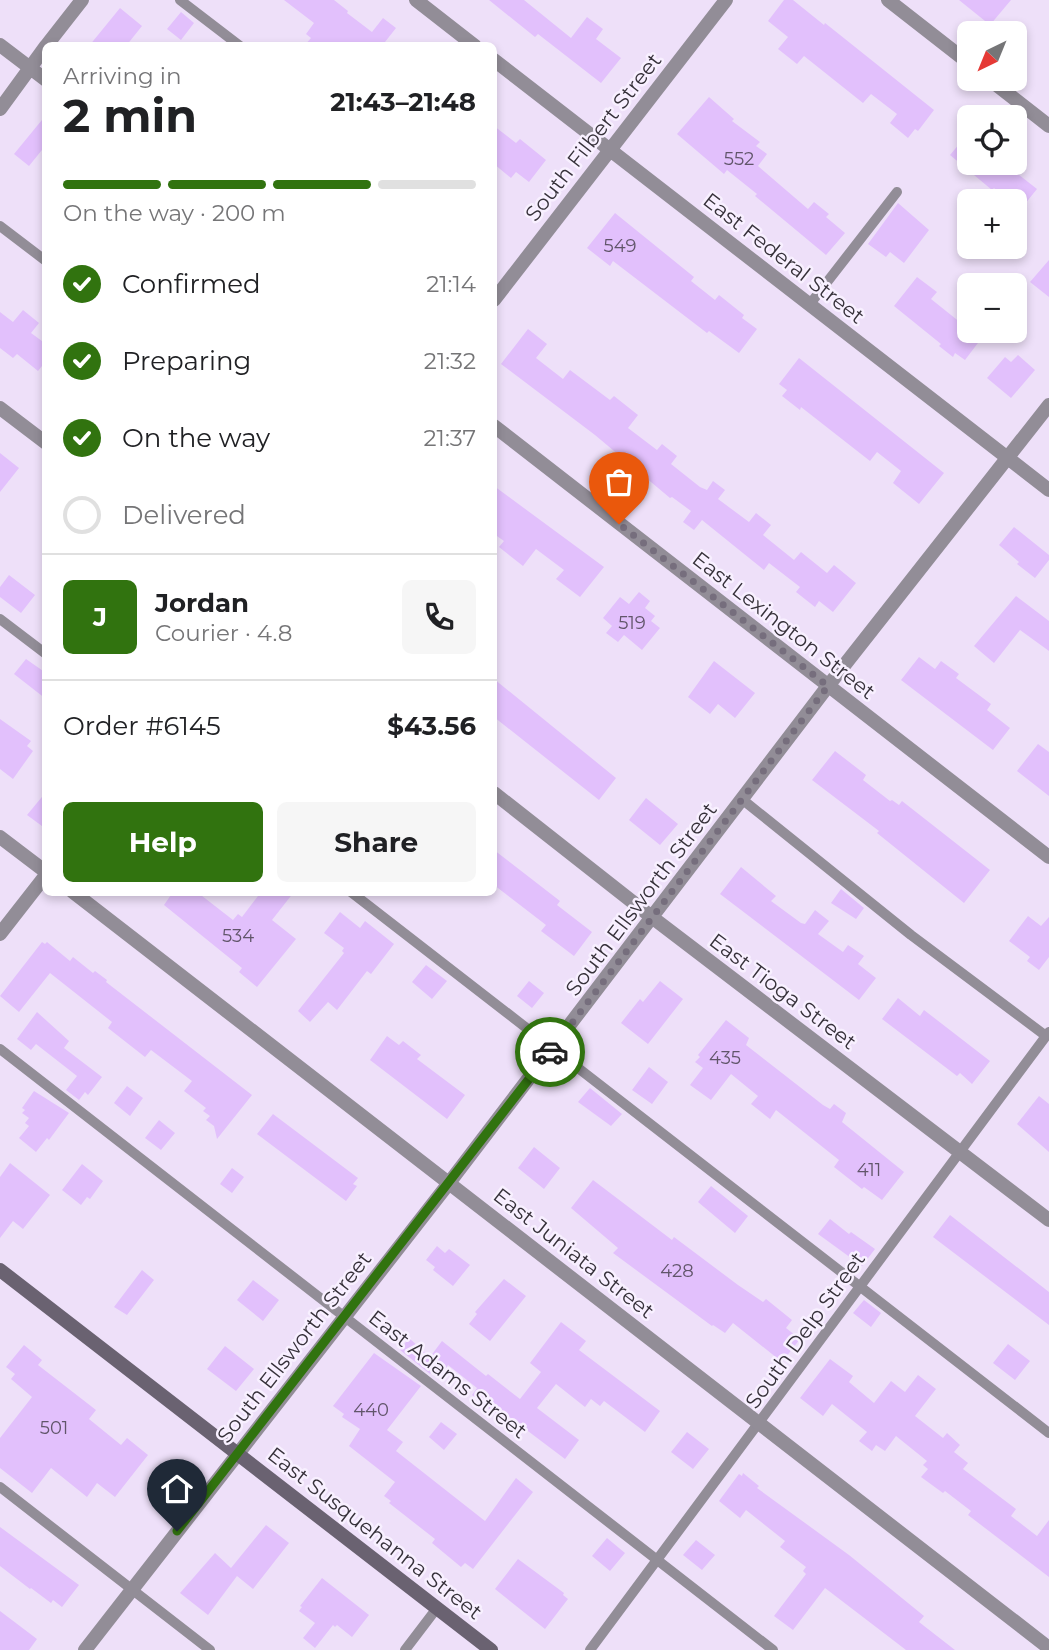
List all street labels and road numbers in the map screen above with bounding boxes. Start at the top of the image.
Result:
street label: South Filbert Street [520,48,666,226]
street label: East Federal Street [698,187,870,329]
street label: East Lexington Street [688,546,880,704]
street label: South Ellsworth Street [560,797,722,1001]
street label: East Tioga Street [705,928,861,1054]
street label: East Juniata Street [489,1183,659,1323]
street label: South Ellsworth Street [212,1246,376,1448]
street label: South Delp Street [740,1247,870,1413]
street label: East Adams Street [364,1305,532,1443]
street label: East Susquehanna Street [263,1442,487,1624]

